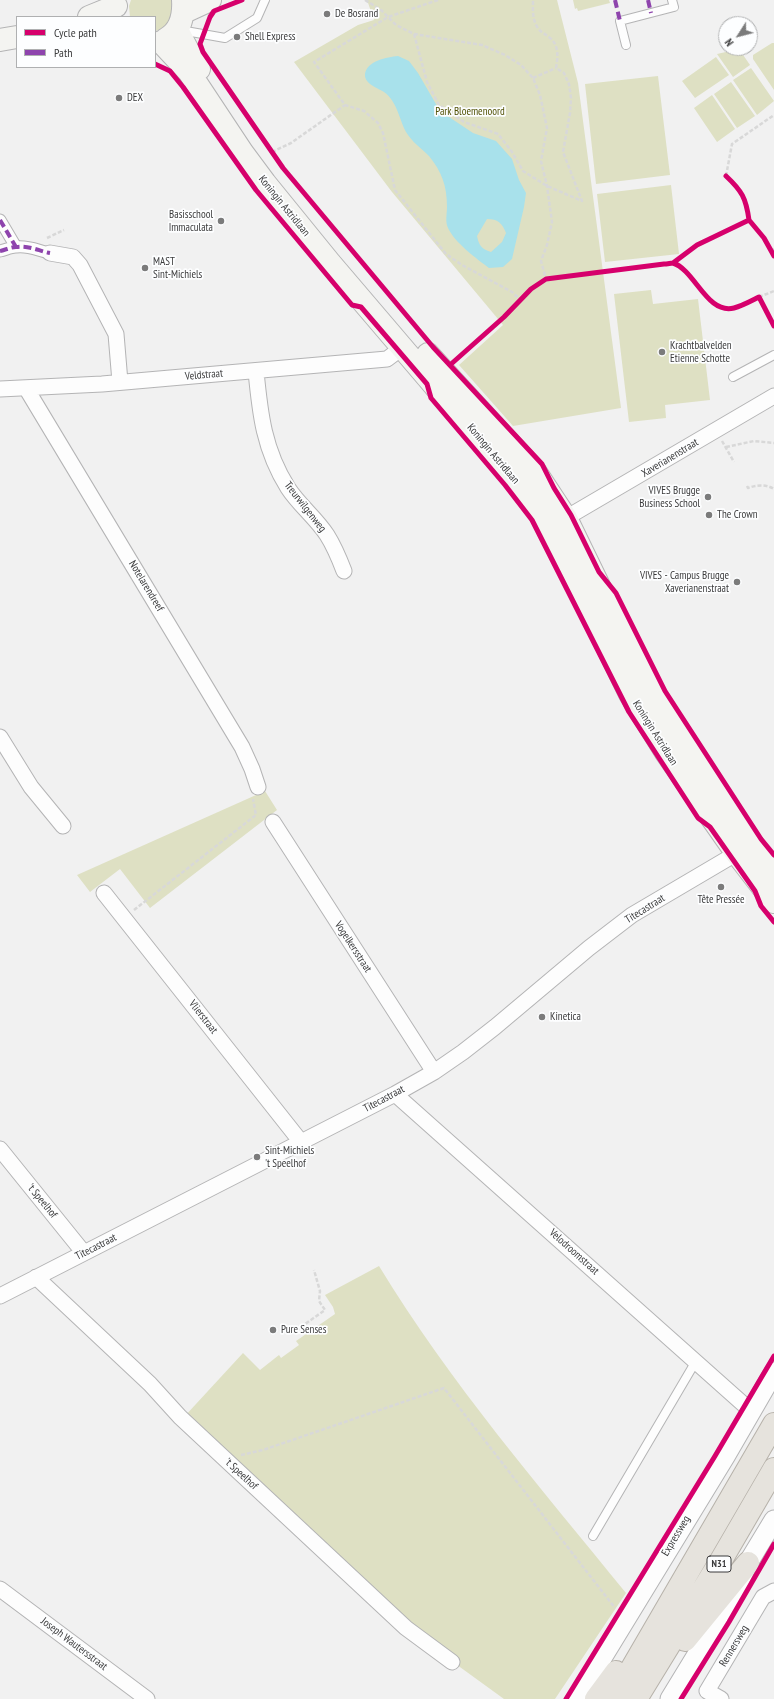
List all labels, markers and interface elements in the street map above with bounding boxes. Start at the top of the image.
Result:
place label: De Bosrand [335,7,378,21]
marker: De Bosrand [322,9,332,19]
legend [16,16,156,68]
north arrow [718,16,758,56]
text: Cycle path [54,25,97,40]
place label: Shell Express [245,30,296,44]
marker: Shell Express [232,32,242,42]
text: N [722,36,737,49]
text: Path [54,45,72,60]
place label: DEX [127,91,143,105]
marker: DEX [114,93,124,103]
park label: Park Bloemenoord [435,105,505,119]
street label: Koningin Astridlaan [255,173,313,239]
place label: Basisschool Immaculata [169,208,213,234]
marker: Basisschool Immaculata [216,216,226,226]
place label: MAST Sint-Michiels [153,255,202,281]
marker: MAST Sint-Michiels [140,263,150,273]
place label: Krachtbalvelden Etienne Schotte [670,339,732,365]
marker: Krachtbalvelden Etienne Schotte [657,347,667,357]
street label: Veldstraat [184,367,224,383]
street label: Koningin Astridlaan [464,421,522,487]
street label: Xaverianenstraat [639,436,701,480]
street label: Treurwilgenweg [281,479,329,535]
place label: VIVES Brugge Business School [639,484,700,510]
marker: VIVES Brugge Business School [703,492,713,502]
place label: The Crown [717,508,758,522]
marker: The Crown [704,510,714,520]
street label: Notelarendreef [126,558,166,614]
place label: VIVES - Campus Brugge Xaverianenstraat [640,569,729,595]
marker: VIVES - Campus Brugge Xaverianenstraat [732,577,742,587]
street label: Koningin Astridlaan [630,698,680,768]
marker: Tête Pressée [716,882,726,892]
street label: Titecastraat [623,892,667,926]
place label: Tête Pressée [697,893,745,907]
street label: Vogelkersstraat [332,919,374,975]
street label: Vlierstraat [186,997,220,1037]
place label: Kinetica [550,1010,581,1024]
marker: Kinetica [537,1012,547,1022]
street label: Titecastraat [361,1083,407,1115]
place label: Sint-Michiels 't Speelhof [265,1144,314,1170]
marker: Sint-Michiels 't Speelhof [252,1152,262,1162]
street label: 't Speelhof [24,1181,60,1221]
street label: Velodroomstraat [546,1226,602,1278]
street label: Titecastraat [73,1231,119,1263]
place label: Pure Senses [281,1323,326,1337]
marker: Pure Senses [268,1325,278,1335]
street label: 't Speelhof [222,1455,260,1493]
street label: Expressweg [659,1513,693,1559]
road number: N31 [707,1556,731,1572]
street label: Joseph Wautersstraat [38,1615,110,1673]
street label: Rennersweg [717,1623,751,1669]

